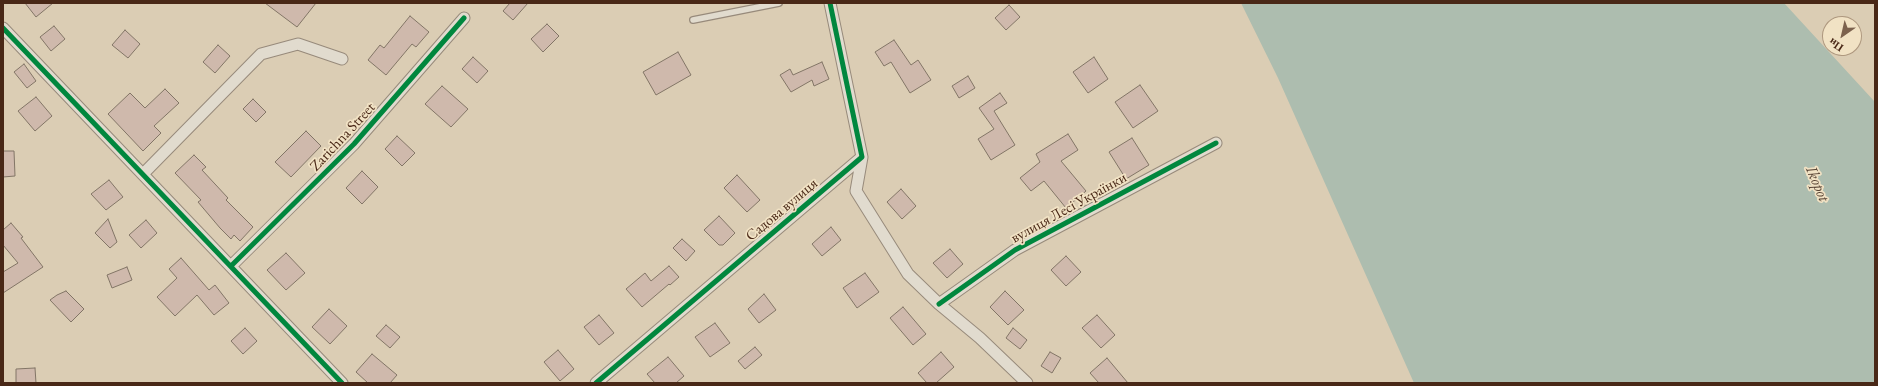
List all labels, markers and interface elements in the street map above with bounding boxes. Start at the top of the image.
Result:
north arrow [1822,16,1862,56]
text: Пн [1826,35,1846,55]
street label: Zarichna Street [307,99,379,175]
water label: Ikopot [1801,163,1833,205]
street label: вулиця Лесі Українки [1008,169,1130,247]
street label: Садова вулиця [742,175,822,245]

